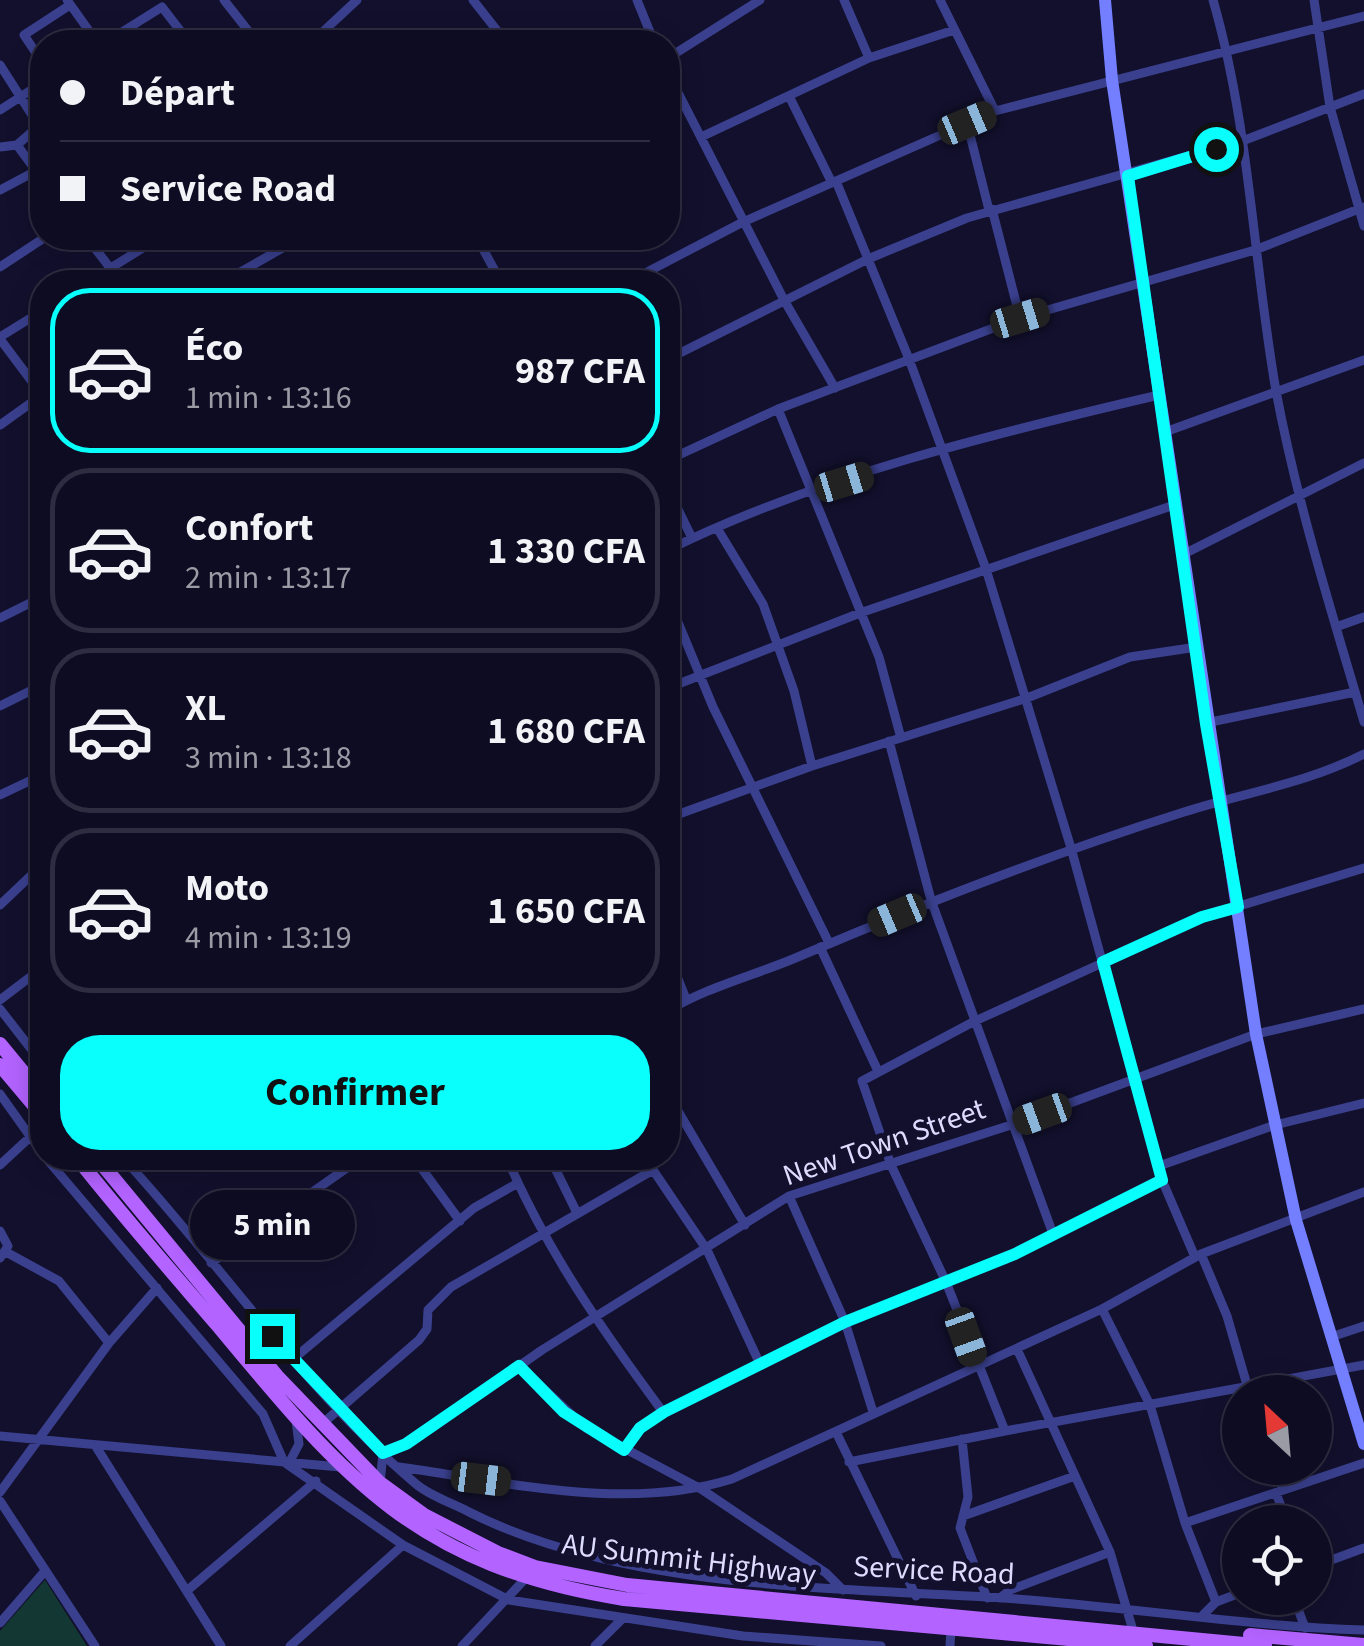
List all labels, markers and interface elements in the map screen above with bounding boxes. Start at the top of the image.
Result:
text: Départ [120,66,235,120]
car [934,97,1000,149]
route start [1194,127,1239,172]
text: Service Road [120,162,336,216]
car [987,295,1053,341]
text: Éco [185,321,243,375]
icon: car [65,326,155,416]
text: 987 CFA [515,344,645,398]
text: 1 min · 13:16 [185,375,352,421]
car [811,459,877,505]
text: Confort [185,501,313,555]
icon: car [65,506,155,596]
text: 1 330 CFA [487,524,645,578]
text: 2 min · 13:17 [185,555,352,601]
text: XL [185,681,226,735]
icon: car [65,686,155,776]
text: 1 680 CFA [487,704,645,758]
text: 3 min · 13:18 [185,735,352,781]
text: Moto [185,861,269,915]
icon: car [65,866,155,956]
text: 1 650 CFA [487,884,645,938]
car [864,889,930,941]
text: 4 min · 13:19 [185,915,352,961]
button: Confirmer [60,1035,650,1150]
street label: New Town Street [777,1088,991,1197]
car [1009,1090,1075,1138]
callout: 5 min [190,1191,354,1261]
text: 5 min [234,1202,311,1248]
car [942,1304,990,1370]
route end [250,1314,295,1359]
north arrow [1222,1375,1332,1485]
map controls [1222,1375,1332,1615]
car [449,1460,513,1498]
button: locate [1222,1505,1332,1615]
street label: AU Summit Highway [559,1523,818,1596]
street label: Service Road [852,1545,1016,1596]

